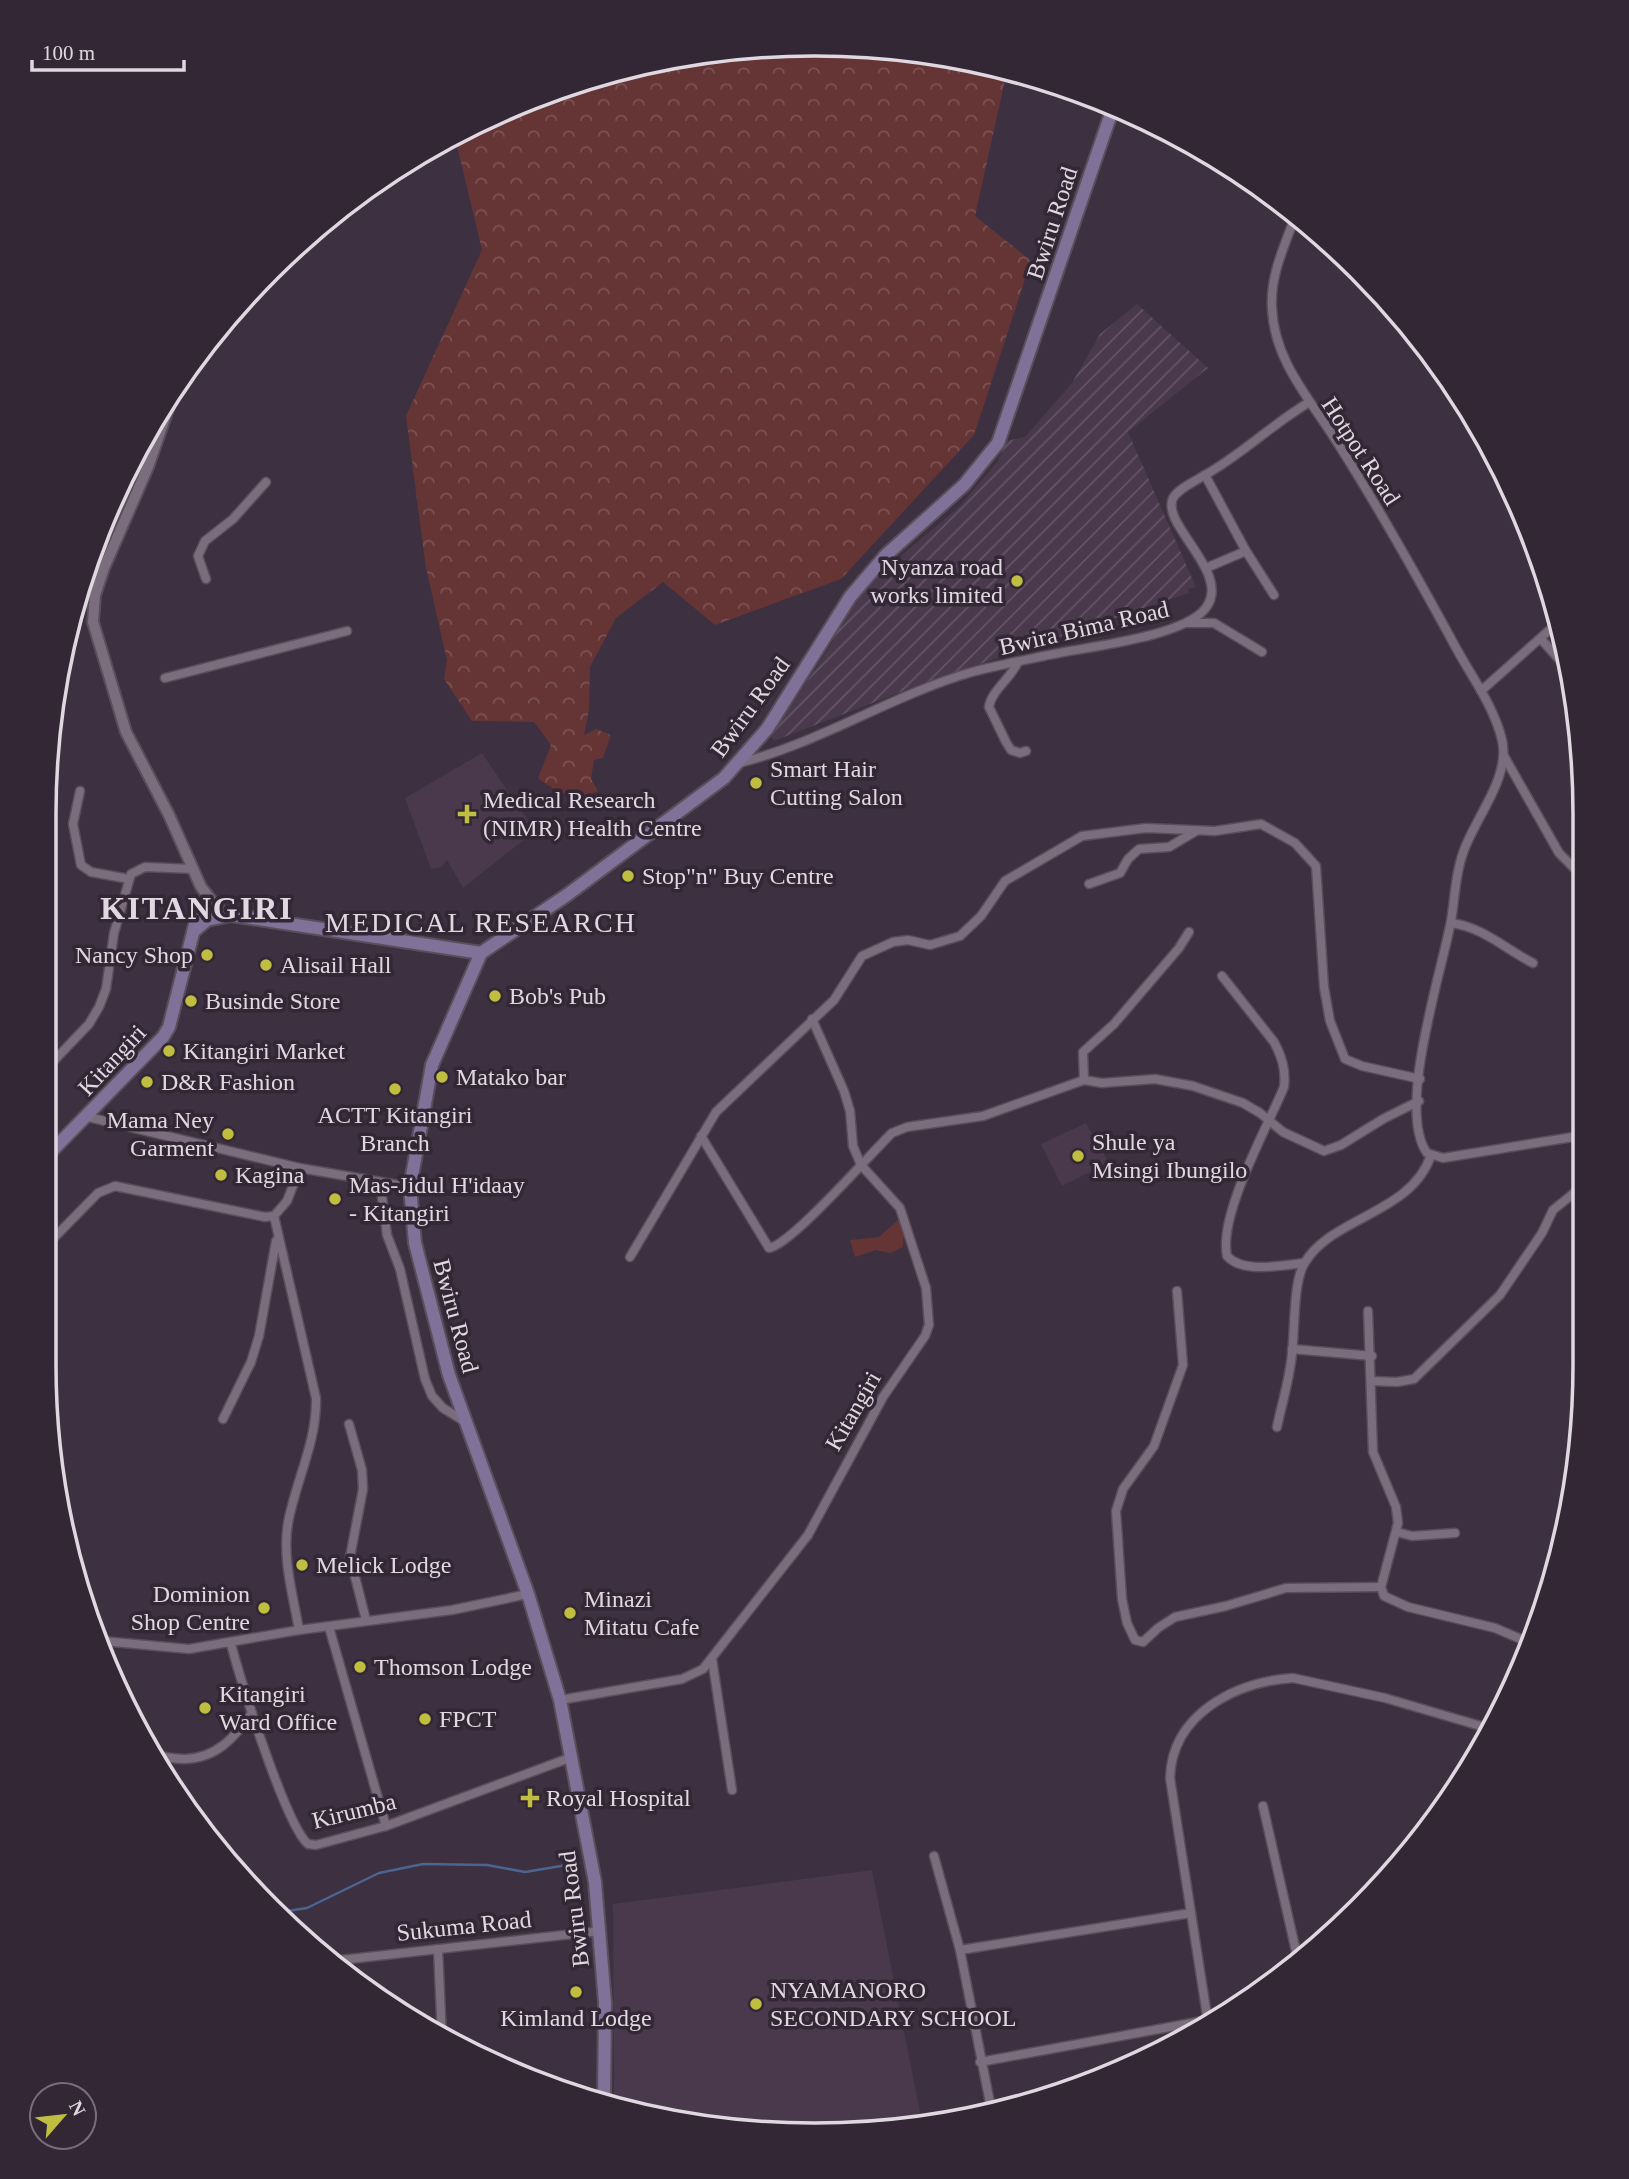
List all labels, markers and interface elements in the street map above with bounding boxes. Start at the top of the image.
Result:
scale bar [32,28,184,72]
text: 100 m [42,41,95,65]
street label: Bwiru Road [1022,164,1082,282]
street label: Hotpot Road [1317,392,1405,510]
place label: Nyanza road works limited [870,554,1003,608]
marker: Nyanza road works limited [1009,573,1025,589]
street label: Bwira Bima Road [997,596,1171,660]
street label: Bwiru Road [705,652,795,762]
place label: Smart Hair Cutting Salon [770,756,903,810]
marker: Smart Hair Cutting Salon [748,775,764,791]
place label: Medical Research (NIMR) Health Centre [483,787,702,841]
marker: Medical Research (NIMR) Health Centre [457,804,477,824]
place label: Stop"n" Buy Centre [642,863,834,889]
marker: Stop"n" Buy Centre [620,868,636,884]
district label: KITANGIRI [100,890,294,926]
district label: MEDICAL RESEARCH [325,907,637,938]
place label: Nancy Shop [75,942,193,968]
marker: Nancy Shop [199,947,215,963]
place label: Alisail Hall [280,952,392,978]
marker: Alisail Hall [258,957,274,973]
place label: Bob's Pub [509,983,606,1009]
place label: Businde Store [205,988,340,1014]
marker: Bob's Pub [487,988,503,1004]
marker: Businde Store [183,993,199,1009]
street label: Kitangiri [73,1019,151,1101]
place label: Kitangiri Market [183,1038,345,1064]
marker: Kitangiri Market [161,1043,177,1059]
place label: Matako bar [456,1064,566,1090]
place label: D&R Fashion [161,1069,295,1095]
marker: Matako bar [434,1069,450,1085]
marker: D&R Fashion [139,1074,155,1090]
marker: ACTT Kitangiri Branch [387,1081,403,1097]
place label: ACTT Kitangiri Branch [318,1102,473,1156]
place label: Mama Ney Garment [107,1107,214,1161]
marker: Mama Ney Garment [220,1126,236,1142]
place label: Shule ya Msingi Ibungilo [1092,1129,1247,1183]
marker: Shule ya Msingi Ibungilo [1070,1148,1086,1164]
place label: Kagina [235,1162,305,1188]
marker: Kagina [213,1167,229,1183]
place label: Mas-Jidul H'idaay - Kitangiri [349,1172,525,1226]
marker: Mas-Jidul H'idaay - Kitangiri [327,1191,343,1207]
street label: Bwiru Road [428,1256,484,1376]
street label: Kitangiri [820,1367,886,1455]
place label: Melick Lodge [316,1552,451,1578]
marker: Melick Lodge [294,1557,310,1573]
place label: Dominion Shop Centre [131,1581,250,1635]
place label: Minazi Mitatu Cafe [584,1586,699,1640]
marker: Dominion Shop Centre [256,1600,272,1616]
marker: Minazi Mitatu Cafe [562,1605,578,1621]
place label: Thomson Lodge [374,1654,532,1680]
marker: Thomson Lodge [352,1659,368,1675]
place label: Kitangiri Ward Office [219,1681,337,1735]
marker: Kitangiri Ward Office [197,1700,213,1716]
place label: FPCT [439,1706,497,1732]
marker: FPCT [417,1711,433,1727]
place label: Royal Hospital [546,1785,691,1811]
street label: Kirumba [309,1788,399,1834]
marker: Royal Hospital [520,1788,540,1808]
street label: Bwiru Road [554,1850,594,1968]
street label: Sukuma Road [395,1906,533,1946]
place label: NYAMANORO SECONDARY SCHOOL [770,1977,1016,2031]
marker: Kimland Lodge [568,1984,584,2000]
marker: NYAMANORO SECONDARY SCHOOL [748,1996,764,2012]
place label: Kimland Lodge [500,2005,652,2031]
north arrow [28,2081,98,2151]
text: N [65,2097,90,2119]

